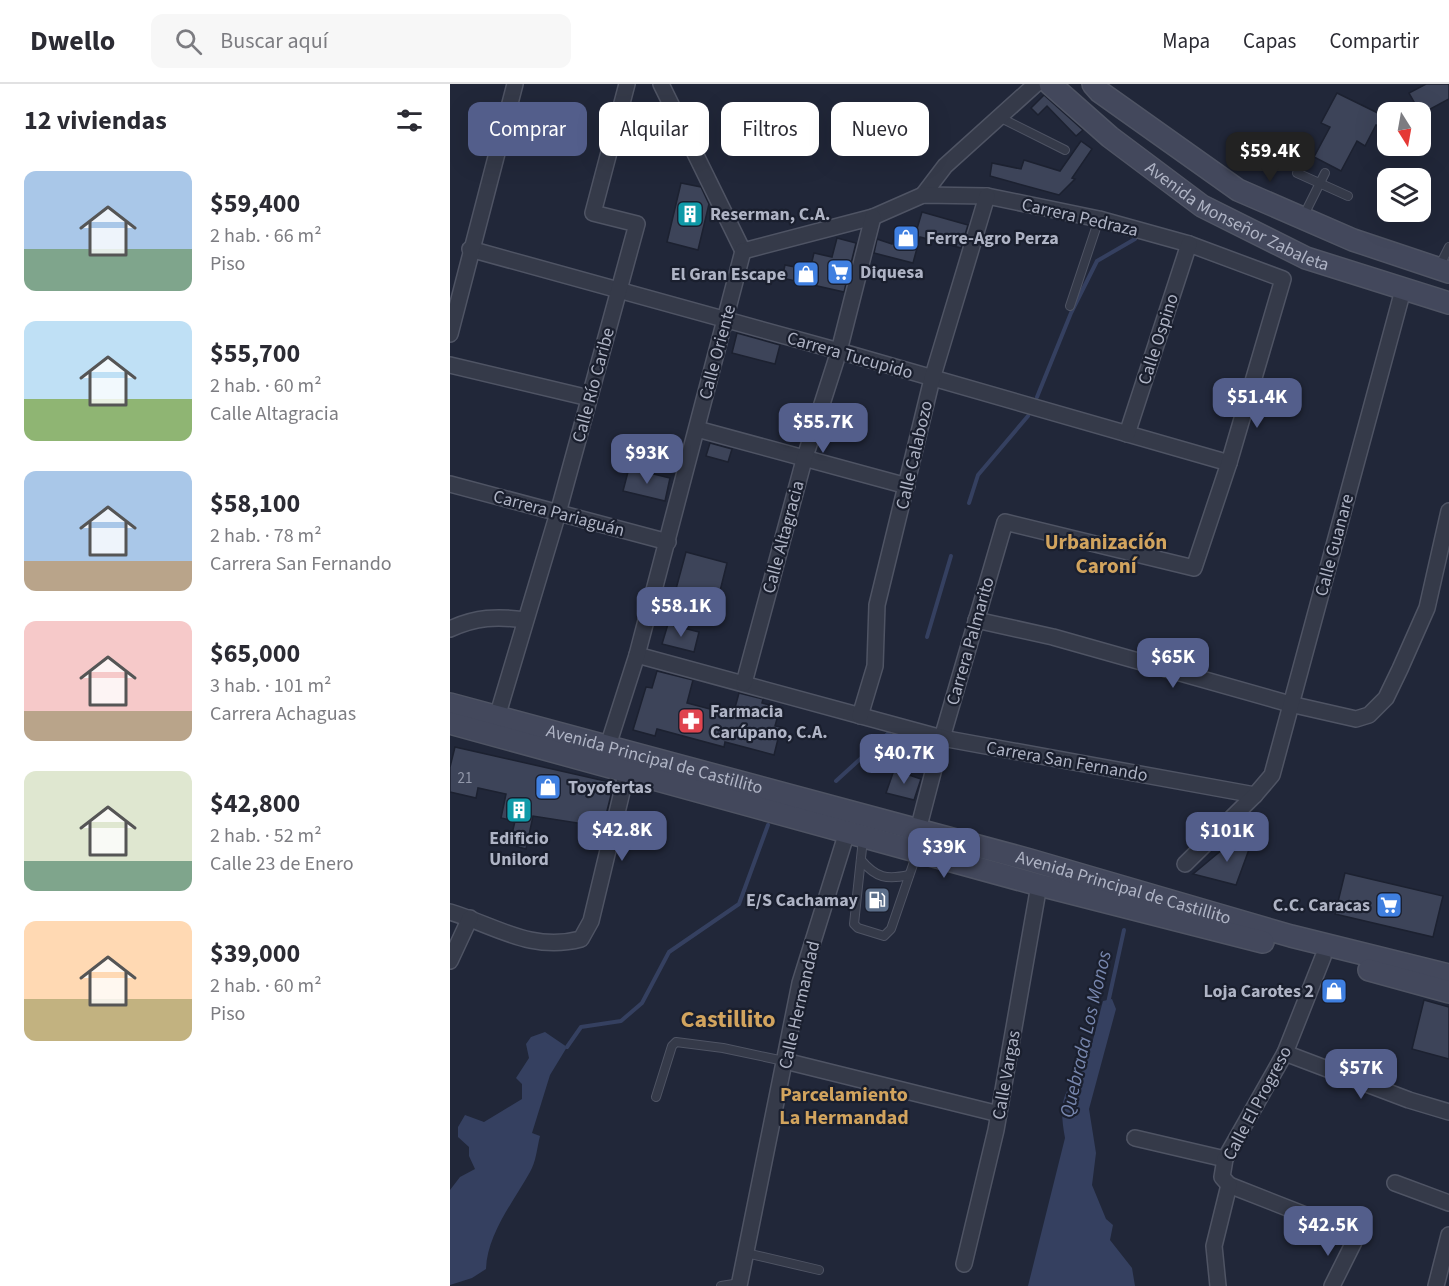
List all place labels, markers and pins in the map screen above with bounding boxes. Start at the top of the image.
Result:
pin: $59.4K [1221,132,1319,183]
building icon: Reserman, C.A. [675,199,705,229]
place label: Reserman, C.A. [710,202,830,227]
shop icon: Ferre-Agro Perza [891,223,921,253]
place label: Ferre-Agro Perza [926,226,1059,251]
supermarket icon: Diquesa [825,257,855,287]
shop icon: El Gran Escape [791,259,821,289]
place label: Diquesa [860,260,924,285]
place label: El Gran Escape [671,262,786,287]
pin: $51.4K [1208,378,1306,429]
pin: $55.7K [774,403,872,454]
pin: $93K [611,434,683,485]
pin: $58.1K [632,587,730,638]
pin: $65K [1137,638,1209,689]
place label: Farmacia Carúpano, C.A. [710,699,828,745]
pharmacy icon: Farmacia Carúpano, C.A. [676,706,706,736]
pin: $40.7K [855,734,953,785]
shop icon: Toyofertas [533,772,563,802]
place label: Toyofertas [568,775,652,800]
building icon: Edificio Unilord [504,795,534,825]
pin: $42.8K [573,811,671,862]
pin: $101K [1185,812,1269,863]
place label: Edificio Unilord [489,826,549,872]
pin: $39K [908,828,980,879]
fuel station icon: E/S Cachamay [862,885,892,915]
place label: E/S Cachamay [746,888,859,913]
supermarket icon: C.C. Caracas [1374,890,1404,920]
place label: C.C. Caracas [1273,893,1370,918]
shop icon: Loja Carotes 2 [1319,976,1349,1006]
place label: Loja Carotes 2 [1203,979,1314,1004]
pin: $57K [1325,1049,1397,1100]
pin: $42.5K [1279,1206,1377,1257]

